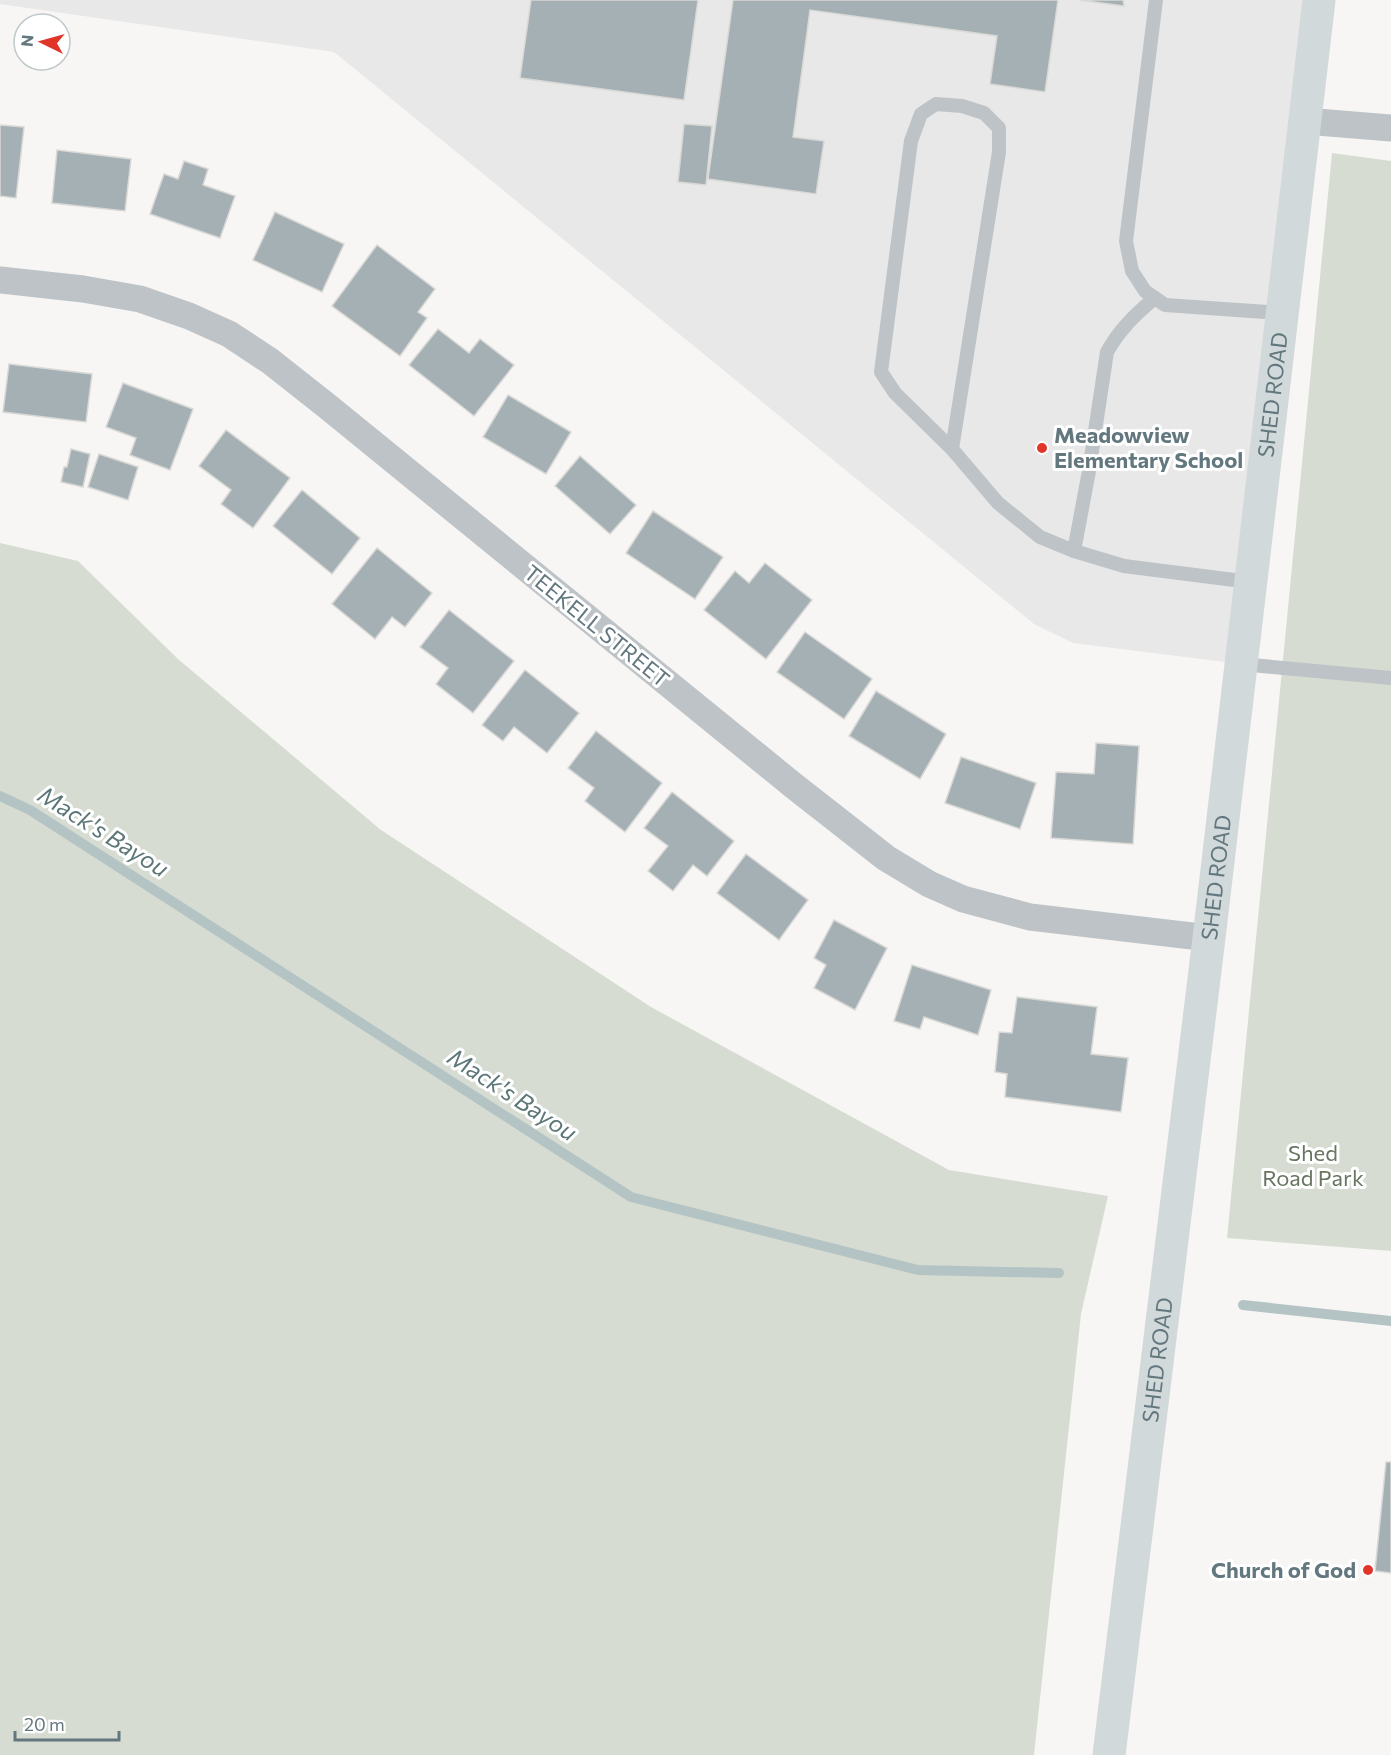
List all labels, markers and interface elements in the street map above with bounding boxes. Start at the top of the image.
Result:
north arrow [12,12,72,72]
text: N [17,34,37,47]
street label: SHED ROAD [1251,331,1293,459]
place label: Meadowview Elementary School [1054,421,1243,473]
marker: Meadowview Elementary School [1035,441,1049,455]
street label: TEEKELL STREET [519,559,675,692]
water label: Mack's Bayou [33,779,174,882]
street label: SHED ROAD [1195,813,1236,942]
water label: Mack's Bayou [443,1041,583,1146]
park label: Shed Road Park [1262,1139,1364,1191]
street label: SHED ROAD [1136,1296,1178,1424]
place label: Church of God [1211,1556,1356,1583]
marker: Church of God [1361,1563,1375,1577]
scale bar [15,1704,118,1742]
text: 20 m [24,1713,65,1735]

